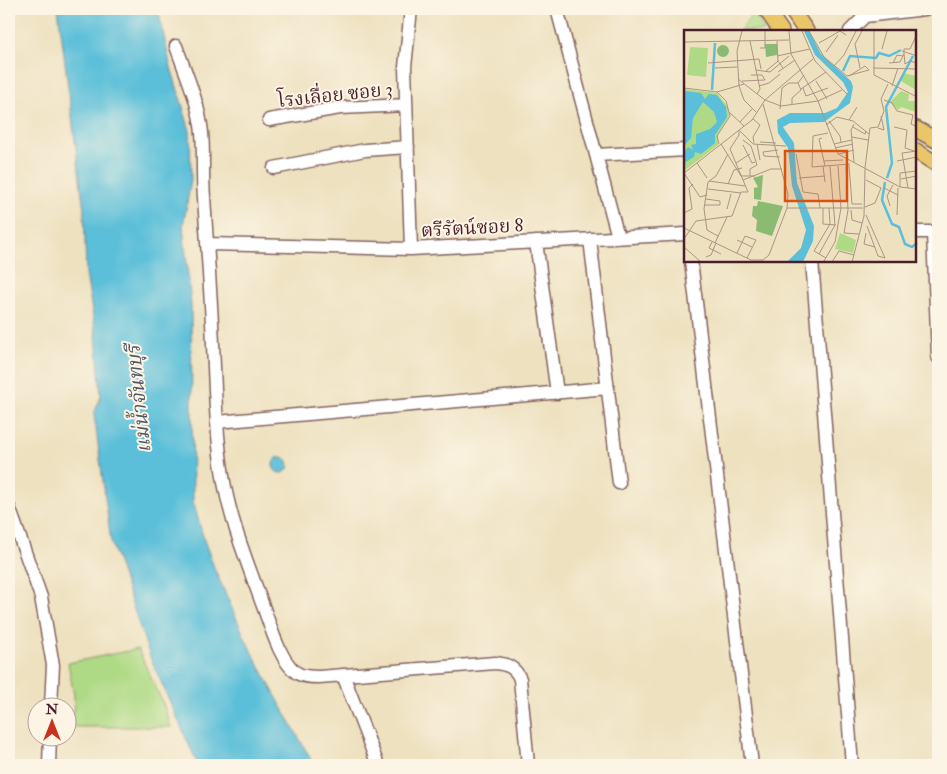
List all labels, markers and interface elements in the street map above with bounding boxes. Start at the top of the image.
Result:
inset map [684,30,917,262]
street label: โรงเลื่อย ซอย 3 [275,74,394,113]
street label: ตรีรัตน์ซอย 8 [420,213,524,243]
water label: แม่น้ำจันทบุรี [117,340,157,455]
north arrow [28,696,78,746]
text: N [45,701,59,718]

